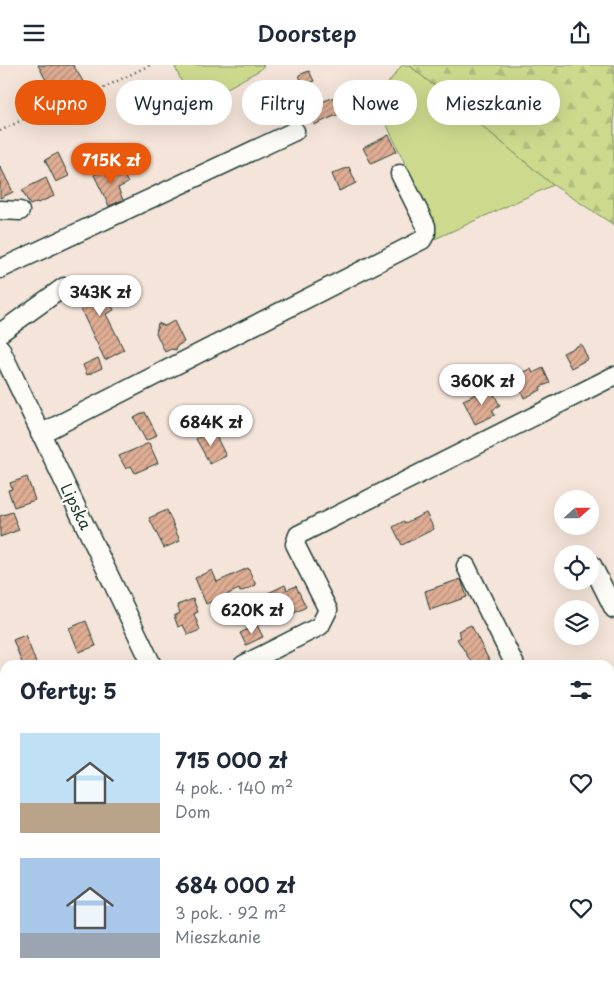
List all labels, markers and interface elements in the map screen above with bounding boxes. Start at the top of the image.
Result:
text: Doorstep [257,16,357,49]
icon: menu [20,19,48,47]
icon: share [566,19,594,47]
chip: Kupno [15,80,106,125]
chip: Wynajem [116,80,232,125]
chip: Filtry [242,80,323,125]
chip: Nowe [333,80,417,125]
chip: Mieszkanie [427,80,560,125]
pin: 715K zł [65,143,157,185]
text: 715K zł [82,147,140,171]
pin: 343K zł [54,275,146,317]
text: 343K zł [69,279,131,303]
pin: 360K zł [436,363,528,406]
text: 360K zł [450,368,514,392]
pin: 684K zł [165,405,257,447]
text: 684K zł [180,409,242,433]
street label: Lipska [55,479,99,533]
north arrow [554,490,599,535]
map controls [554,490,599,645]
button: locate [554,545,599,590]
pin: 620K zł [206,593,298,635]
text: 620K zł [221,597,283,621]
button: layers [554,600,599,645]
text: Oferty: 5 [20,674,117,706]
icon: filters [567,676,595,704]
text: 715 000 zł [175,743,287,775]
icon: home [60,753,120,813]
icon: heart [567,769,595,797]
text: 4 pok. · 140 m² [175,775,293,799]
text: Dom [175,799,211,823]
text: 684 000 zł [175,868,294,900]
icon: home [60,878,120,938]
icon: heart [567,894,595,922]
text: 3 pok. · 92 m² [175,900,286,924]
text: Mieszkanie [175,924,261,948]

